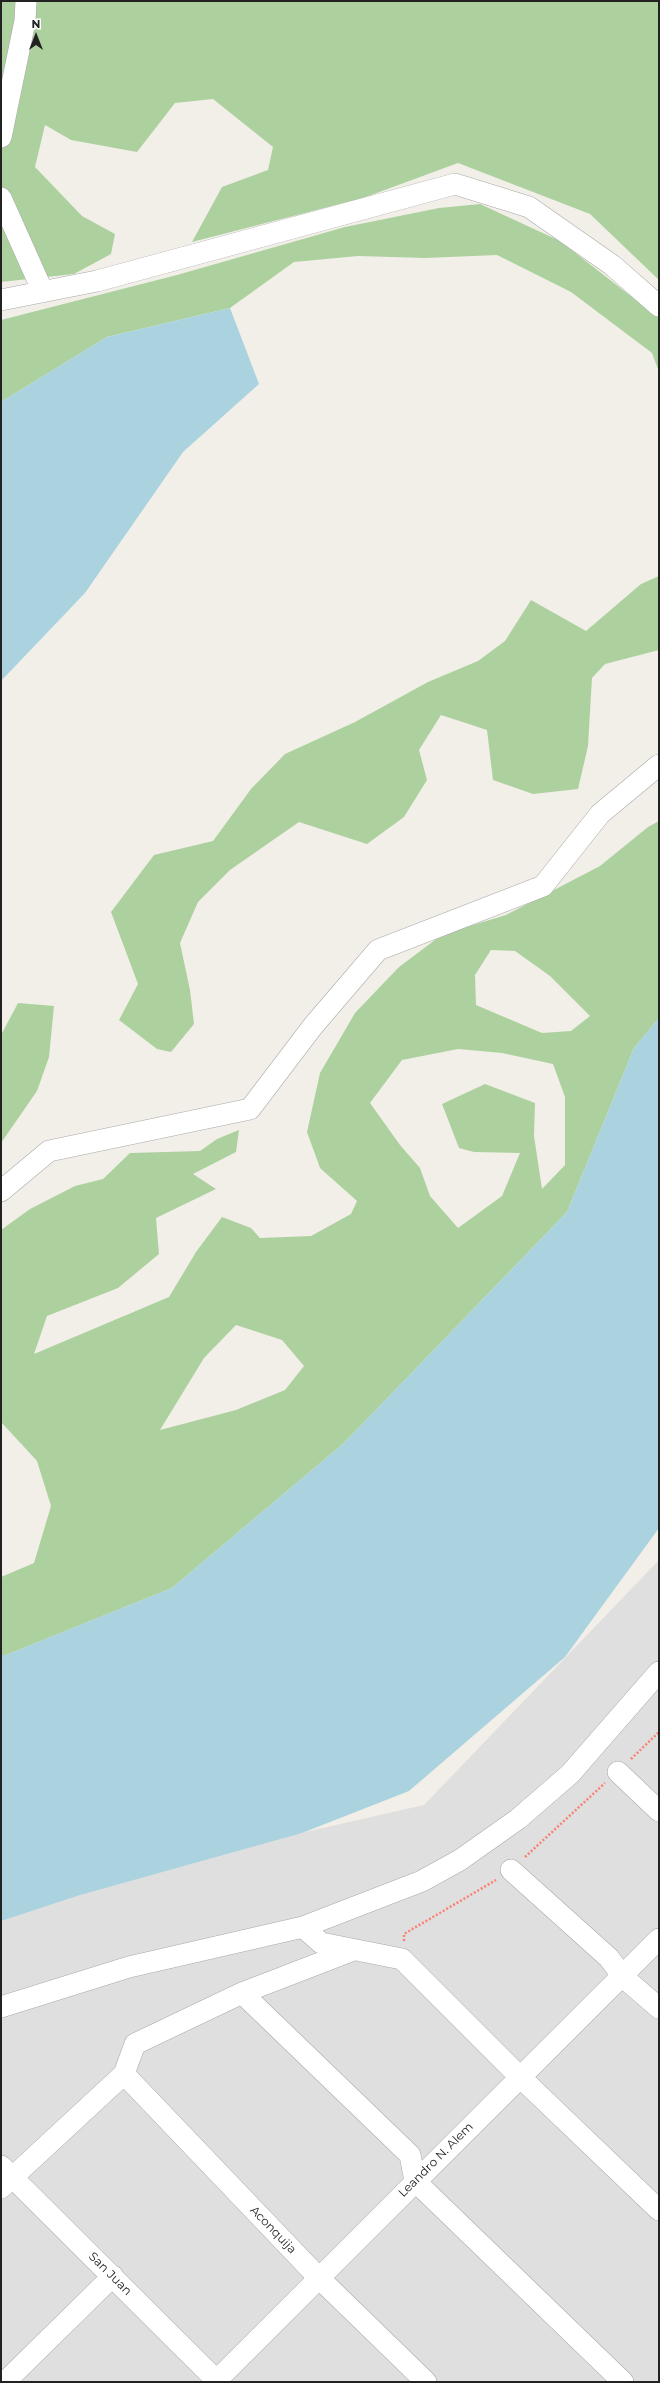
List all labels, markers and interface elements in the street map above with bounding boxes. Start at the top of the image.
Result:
north arrow [16,16,56,56]
text: N [32,17,40,31]
street label: Leandro N. Alem [396,2120,476,2200]
street label: Aconquija [247,2203,299,2257]
street label: San Juan [85,2249,135,2299]

